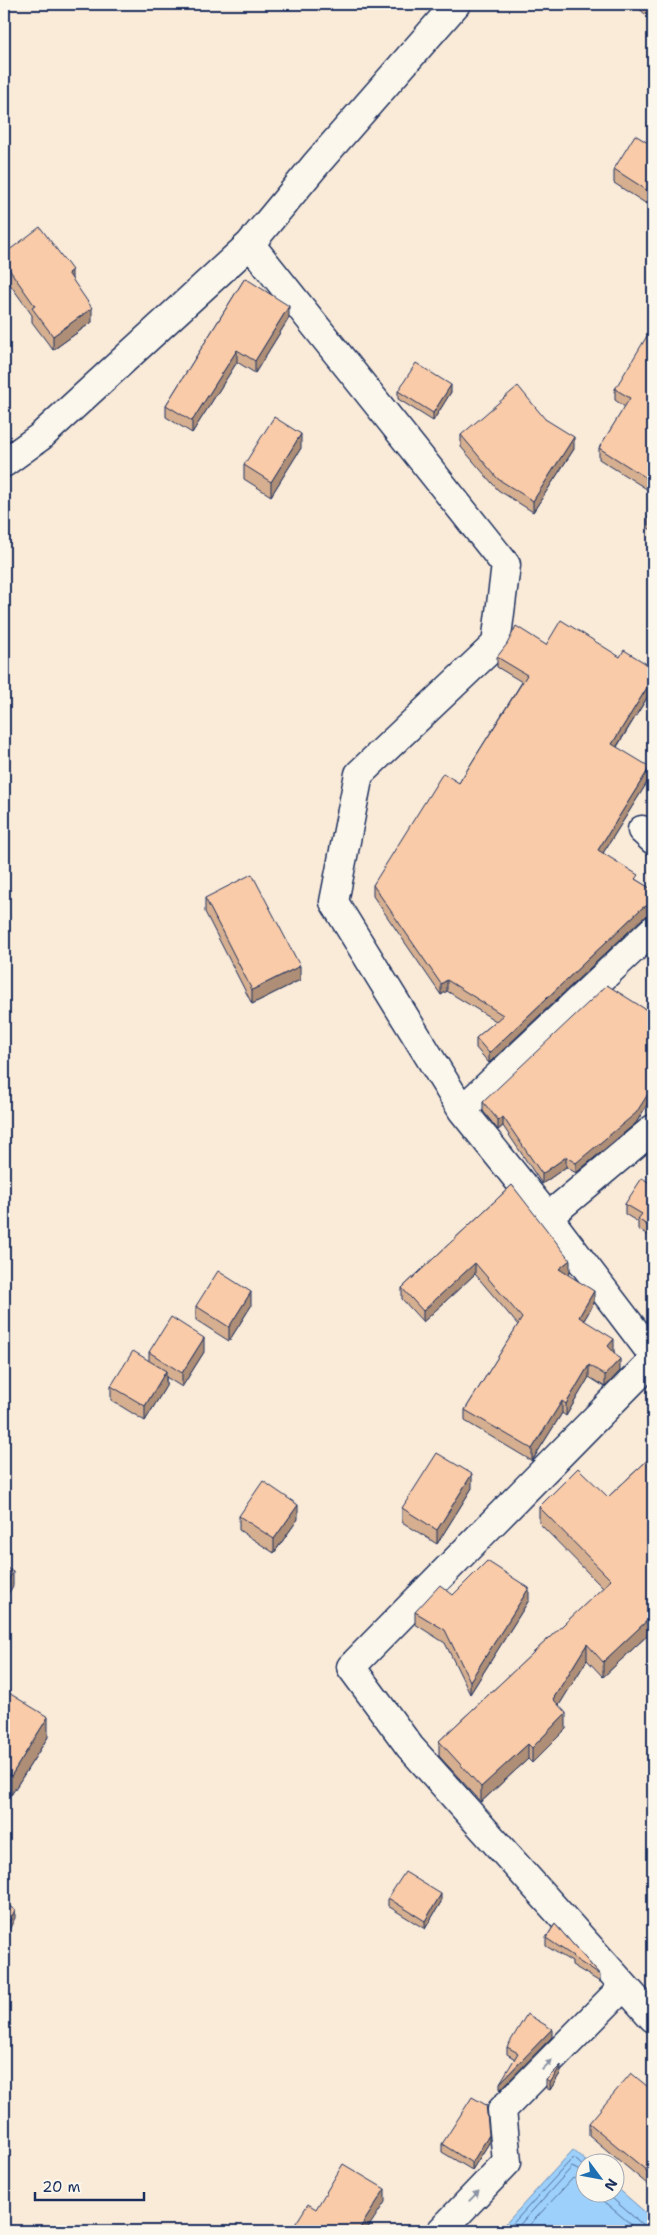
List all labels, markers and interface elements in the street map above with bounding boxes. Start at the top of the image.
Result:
one-way arrow [540,2059,552,2071]
north arrow [574,2152,624,2202]
scale bar [35,2170,144,2202]
text: N [600,2175,622,2194]
text: 20 m [42,2177,81,2197]
one-way arrow [468,2190,480,2202]

